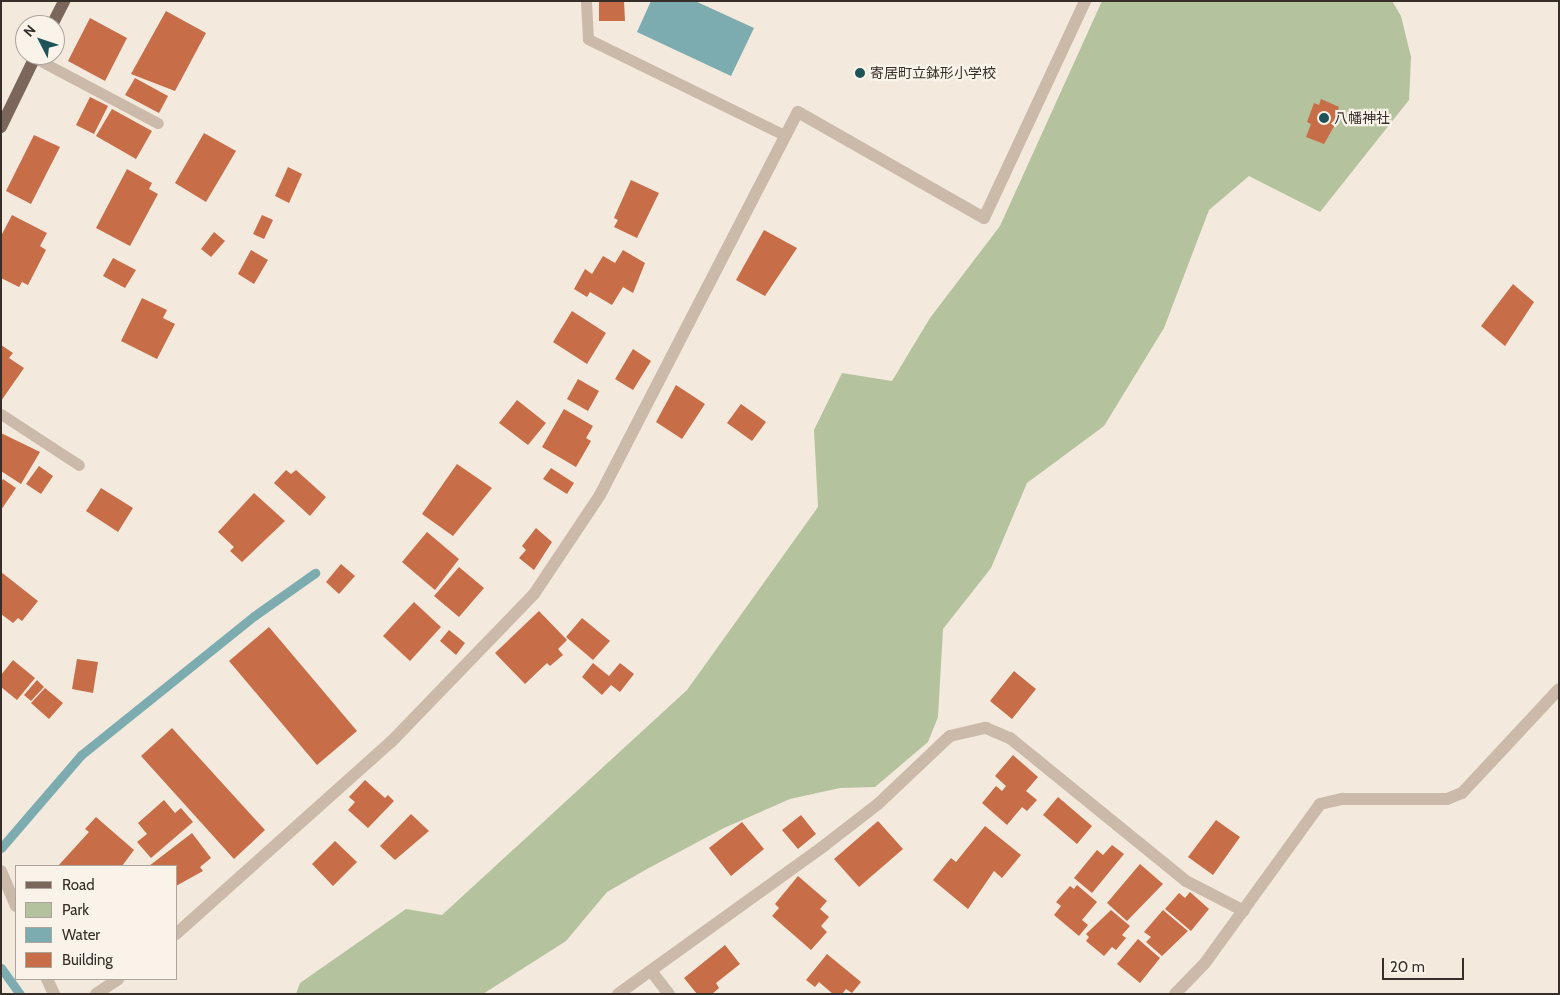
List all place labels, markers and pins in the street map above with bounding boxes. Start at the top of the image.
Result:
place label: 寄居町立鉢形小学校 [870,65,996,81]
marker: 寄居町立鉢形小学校 [854,67,866,79]
place label: 八幡神社 [1334,110,1390,126]
marker: 八幡神社 [1318,112,1330,124]

